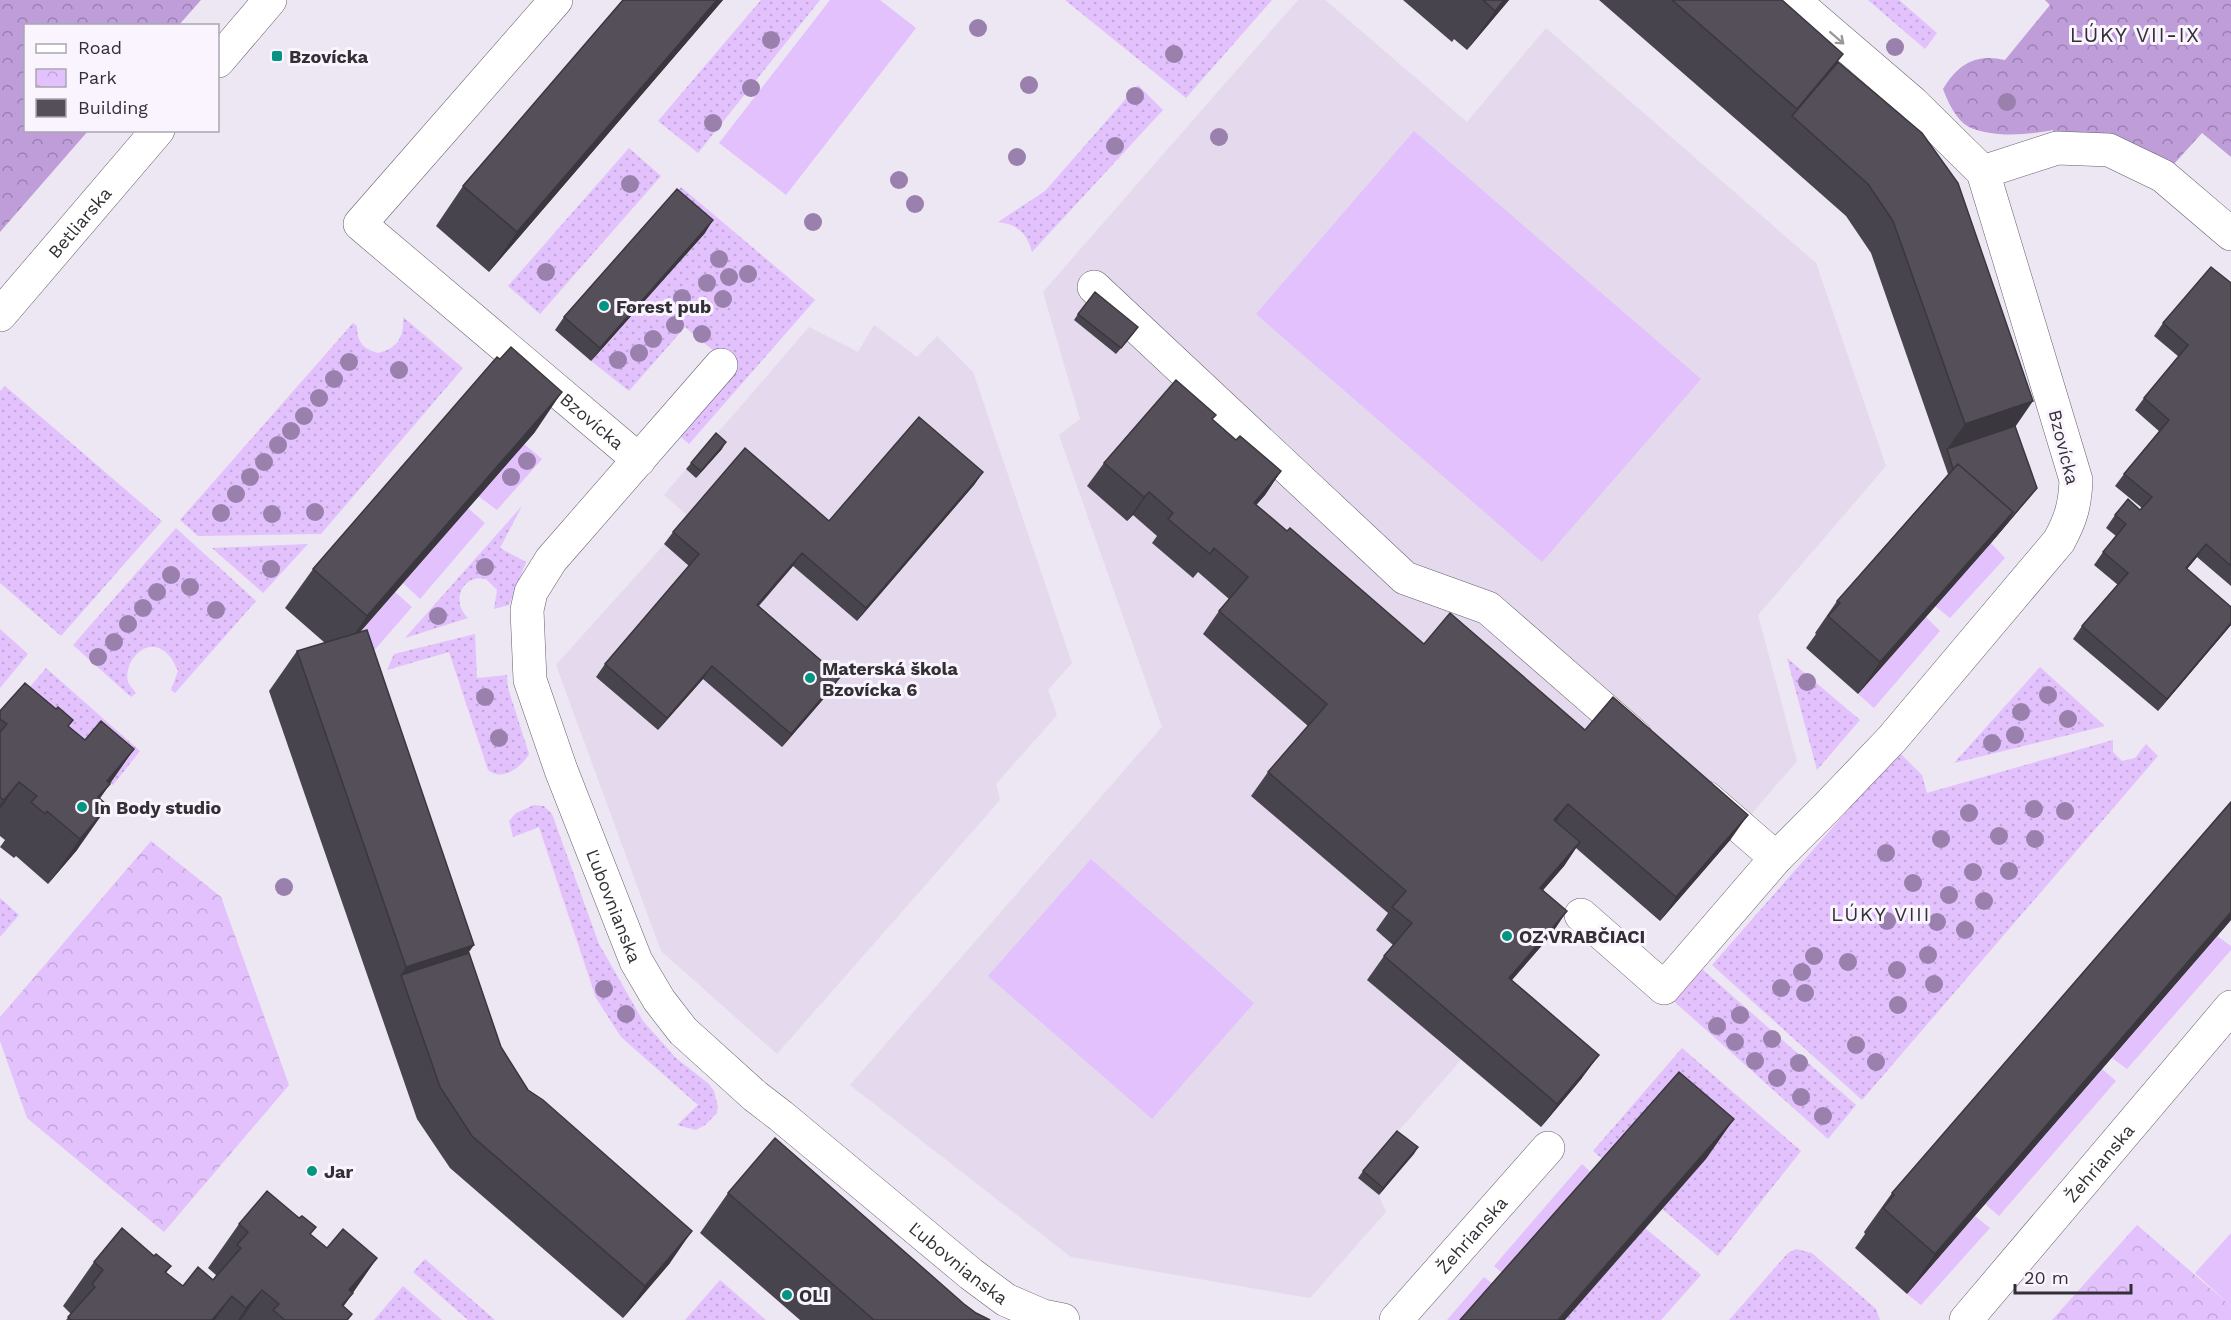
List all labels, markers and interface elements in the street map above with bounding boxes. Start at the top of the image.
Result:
district label: LÚKY VII-IX [2070,22,2200,47]
legend [24,24,219,132]
one-way arrow [1830,31,1845,45]
text: Road [78,37,122,58]
place label: Bzovícka [289,46,369,67]
marker: Bzovícka [270,49,284,63]
text: Park [78,67,117,88]
text: Building [78,97,148,118]
street label: Betliarska [43,182,115,262]
place label: Forest pub [616,296,711,317]
marker: Forest pub [597,299,611,313]
street label: Bzovícka [556,388,628,453]
street label: Bzovícka [2045,407,2083,487]
place label: Materská škola Bzovícka 6 [822,658,959,700]
marker: Materská škola Bzovícka 6 [803,671,817,685]
place label: In Body studio [94,797,221,818]
marker: In Body studio [75,800,89,814]
street label: Ľubovnianska [583,846,646,966]
district label: LÚKY VIII [1831,902,1931,926]
place label: OZ VRABČIACI [1519,926,1645,947]
marker: OZ VRABČIACI [1500,929,1514,943]
street label: Žehrianska [2060,1119,2138,1206]
place label: Jar [324,1161,353,1182]
marker: Jar [305,1164,319,1178]
street label: Žehrianska [1432,1192,1511,1277]
street label: Ľubovnianska [905,1217,1012,1308]
scale bar [2015,1257,2130,1295]
text: 20 m [2024,1267,2069,1288]
place label: OLI [799,1285,829,1306]
marker: OLI [780,1288,794,1302]

